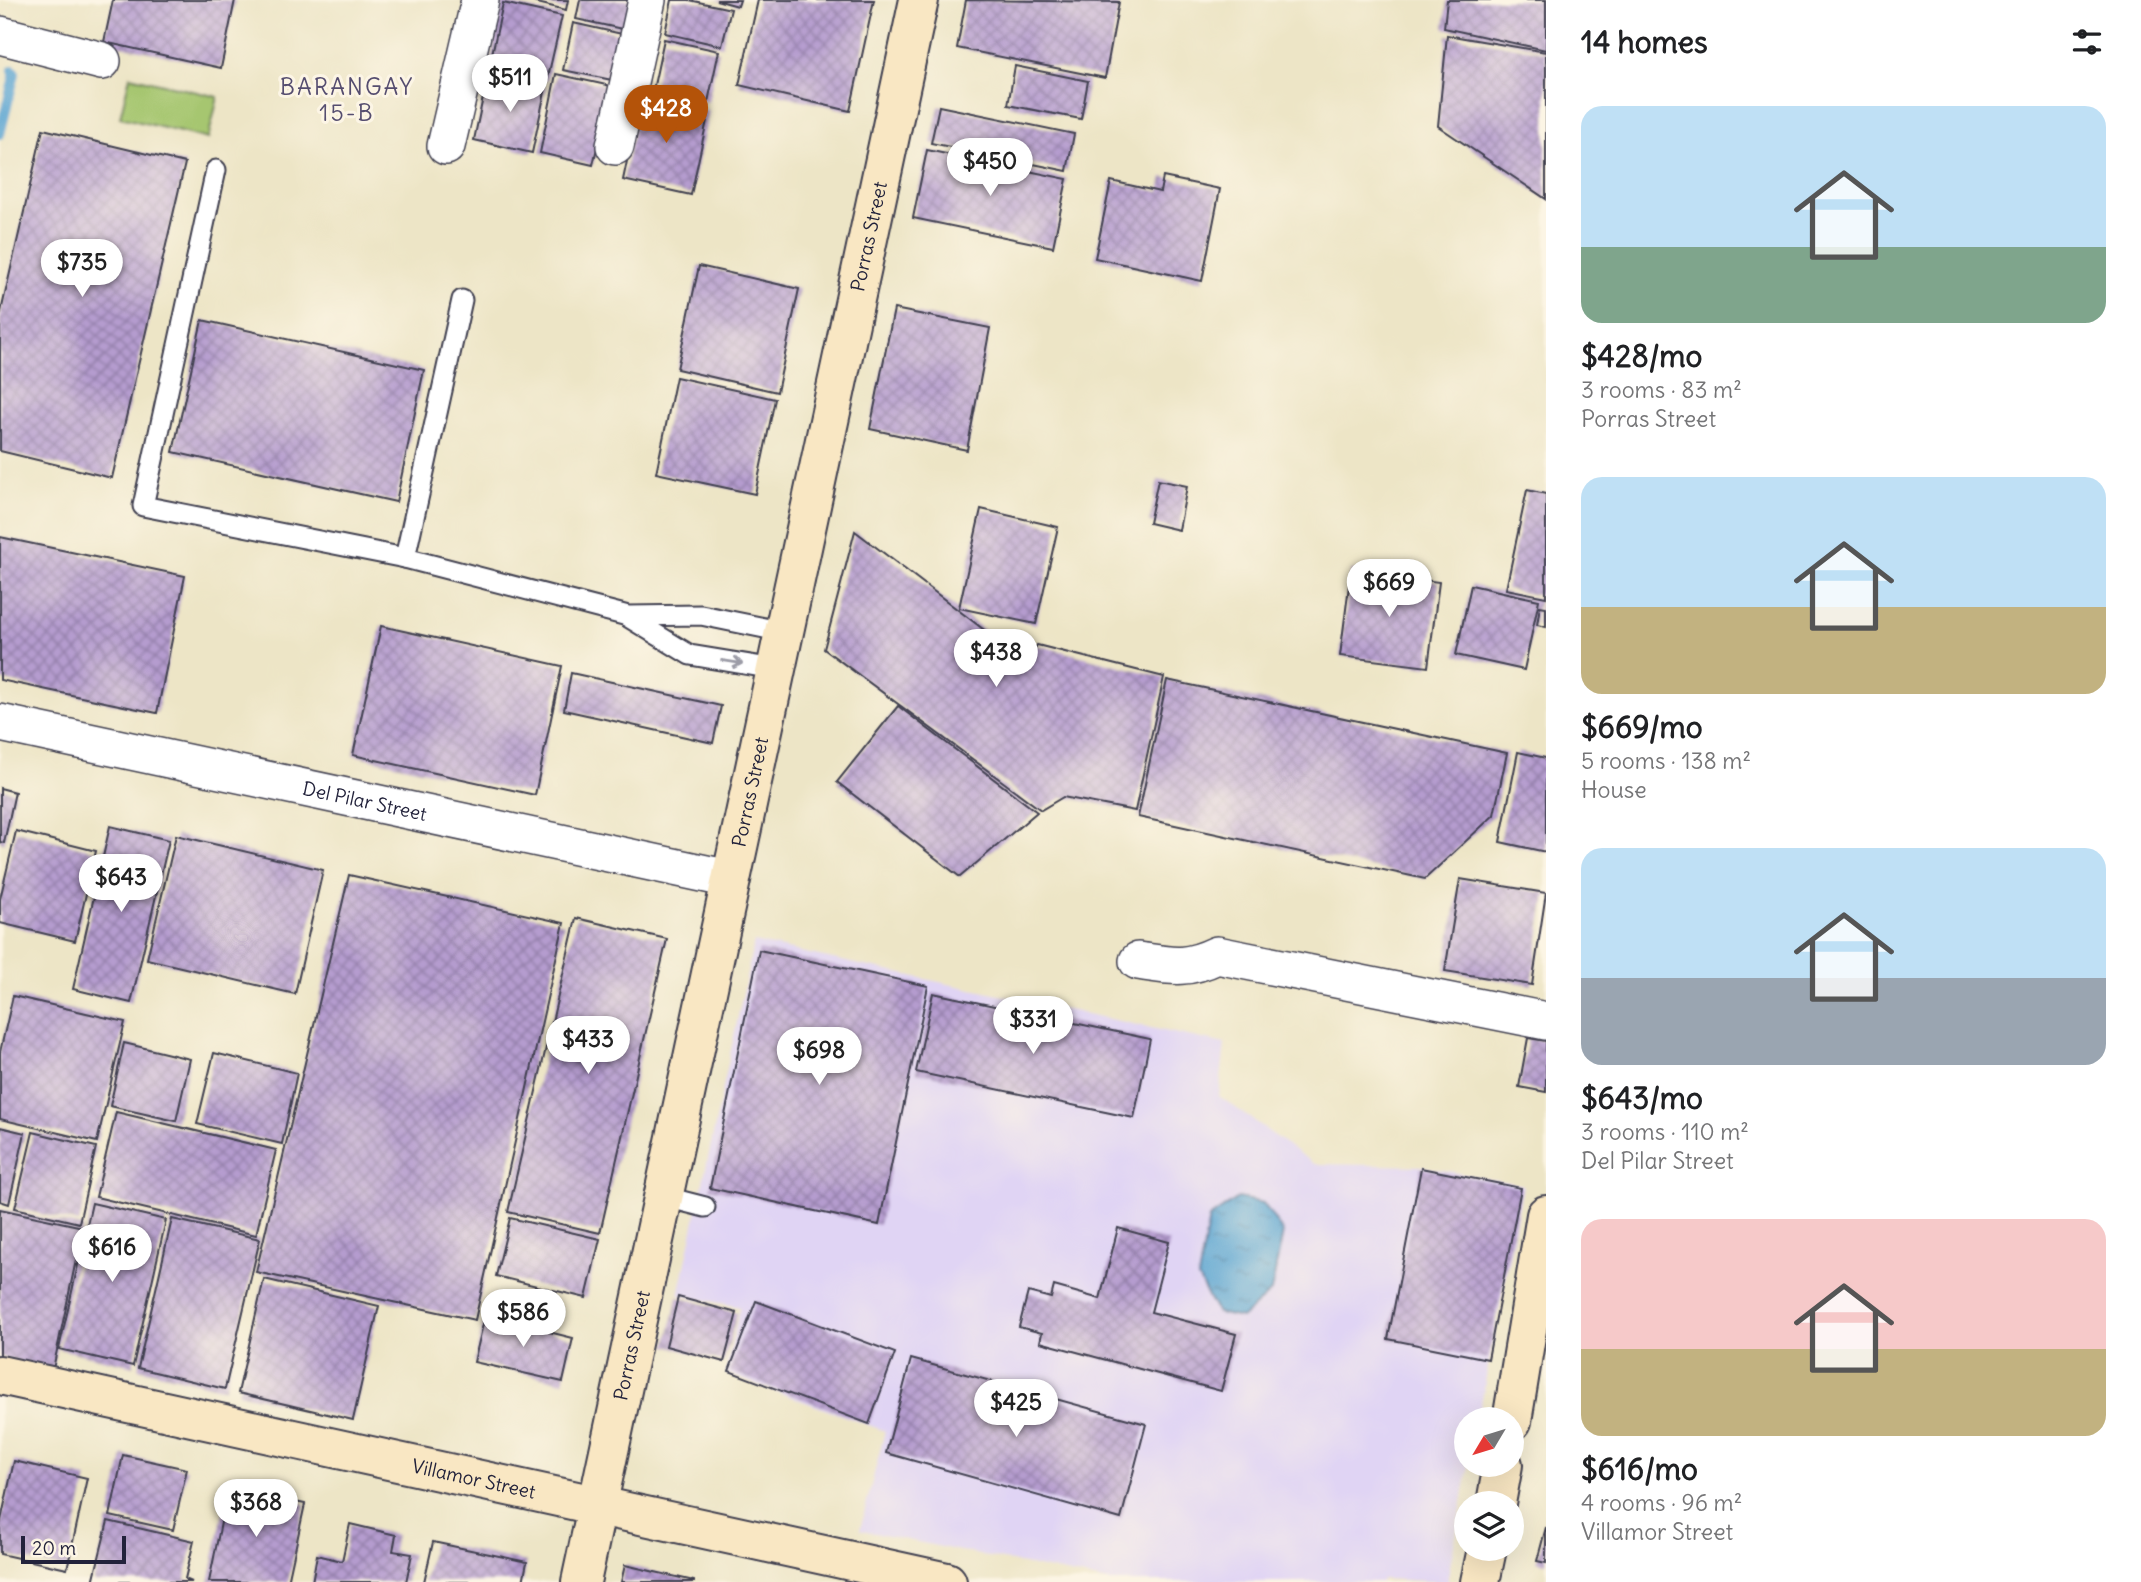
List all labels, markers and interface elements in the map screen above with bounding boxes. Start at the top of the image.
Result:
text: 14 homes [1581,23,1708,61]
icon: filters [2068,23,2106,61]
pin: $511 [469,54,551,114]
text: $511 [488,62,532,91]
district label: BARANGAY 15-B [280,72,414,127]
pin: $428 [625,86,707,145]
text: $428 [640,93,692,122]
pin: $450 [949,138,1031,198]
text: $450 [963,146,1017,175]
icon: home [1781,152,1907,278]
street label: Porras Street [845,179,892,294]
pin: $735 [41,240,123,299]
text: $735 [57,247,107,276]
text: $428/mo [1581,337,1702,375]
text: 3 rooms · 83 m² [1581,375,1742,404]
text: Porras Street [1581,404,1716,433]
icon: home [1781,523,1907,649]
pin: $669 [1348,560,1430,619]
text: $669 [1363,567,1415,596]
pin: $438 [955,630,1037,689]
text: $438 [970,637,1022,666]
one-way arrow [721,656,743,669]
text: $669/mo [1581,708,1703,746]
street label: Porras Street [726,735,773,849]
text: 5 rooms · 138 m² [1581,746,1751,775]
text: House [1581,775,1647,804]
street label: Del Pilar Street [300,776,429,826]
pin: $643 [80,855,162,914]
text: $643 [95,862,147,891]
icon: home [1781,894,1907,1020]
pin: $331 [992,996,1074,1056]
text: $331 [1009,1004,1057,1033]
pin: $433 [547,1016,629,1076]
text: $433 [562,1024,614,1053]
pin: $698 [778,1028,860,1087]
text: $698 [793,1035,845,1064]
text: $643/mo [1581,1079,1703,1117]
text: 3 rooms · 110 m² [1581,1117,1749,1146]
text: Del Pilar Street [1581,1146,1734,1175]
pin: $616 [71,1224,153,1284]
text: $616 [88,1232,136,1261]
icon: home [1781,1265,1907,1391]
street label: Porras Street [608,1288,655,1403]
pin: $586 [482,1290,564,1349]
text: $586 [497,1297,549,1326]
pin: $425 [975,1380,1057,1439]
text: $425 [990,1387,1042,1416]
north arrow [1454,1407,1524,1477]
map controls [1454,1407,1524,1561]
text: $616/mo [1581,1450,1698,1488]
street label: Villamor Street [410,1453,538,1504]
pin: $368 [215,1480,297,1539]
text: $368 [230,1487,282,1516]
text: 4 rooms · 96 m² [1581,1488,1742,1517]
button: layers [1454,1491,1524,1561]
text: Villamor Street [1581,1517,1733,1546]
scale bar [21,1533,126,1565]
text: 20 m [32,1536,76,1560]

